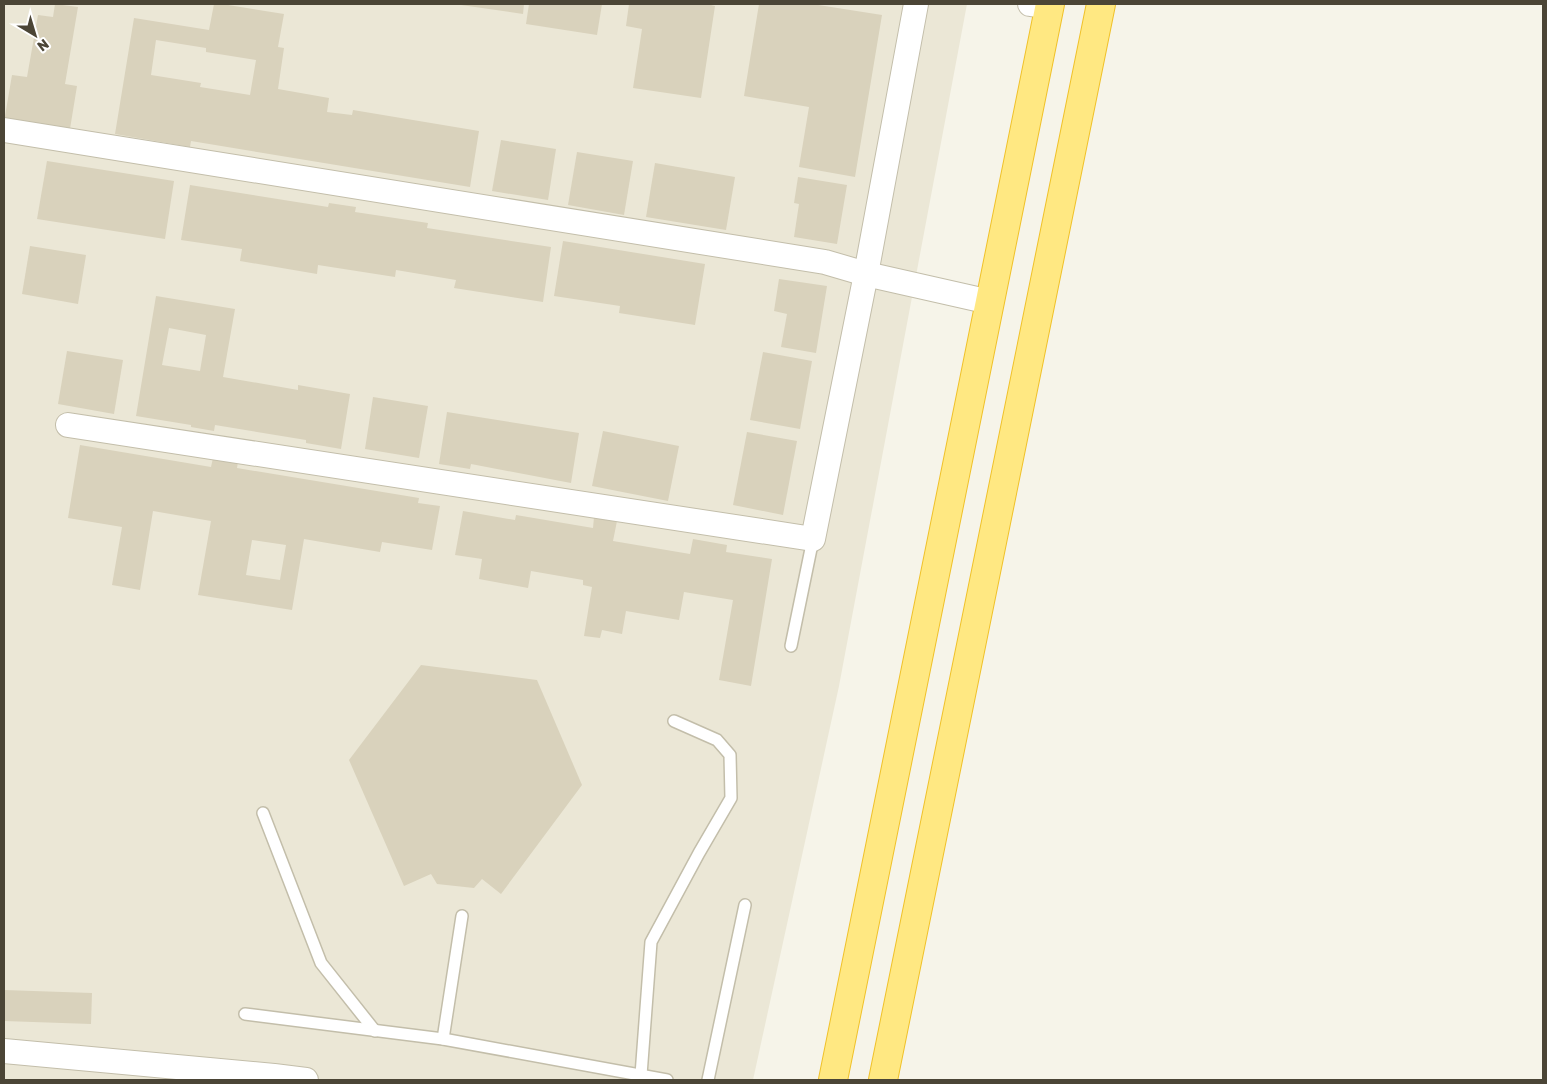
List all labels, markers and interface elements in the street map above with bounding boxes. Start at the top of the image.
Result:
north arrow [10,10,60,60]
text: N [33,35,52,55]

